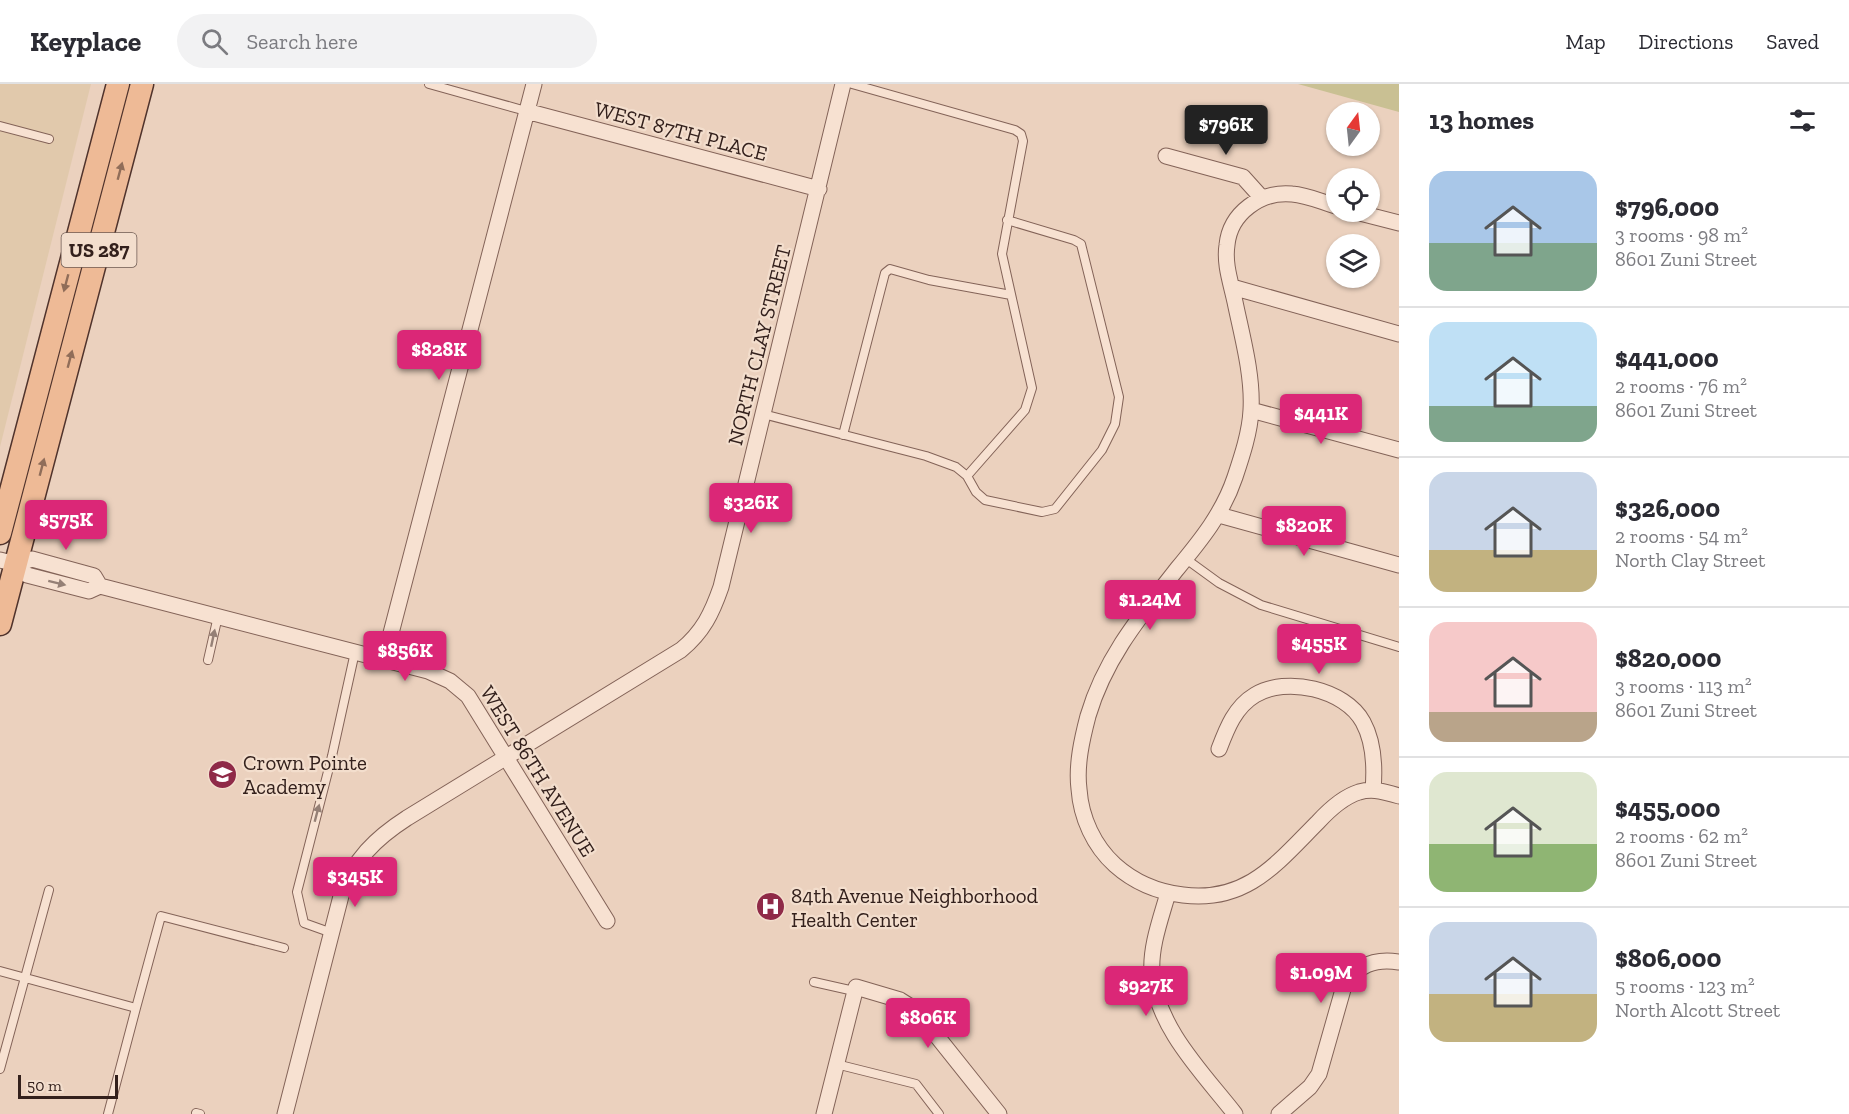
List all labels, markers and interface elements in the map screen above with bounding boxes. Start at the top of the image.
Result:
search box [177,14,597,68]
text: Keyplace [30,25,141,58]
icon: search [198,25,231,58]
text: Search here [246,28,358,55]
text: Map [1566,29,1606,54]
text: Directions [1639,29,1733,54]
text: Saved [1766,29,1819,54]
street label: WEST 87TH PLACE [592,96,770,166]
north arrow [1326,102,1380,156]
map controls [1326,102,1380,288]
text: 13 homes [1429,104,1534,136]
icon: filters [1786,104,1819,137]
pin: $796K [1184,105,1268,156]
text: $796K [1199,112,1253,136]
one-way arrow [115,161,125,180]
button: locate [1326,168,1380,222]
text: $796,000 [1615,191,1719,223]
icon: home [1477,195,1549,267]
text: 3 rooms · 98 m² [1615,223,1748,247]
road number: US 287 [62,233,136,267]
button: layers [1326,234,1380,288]
street label: NORTH CLAY STREET [722,242,796,448]
text: 8601 Zuni Street [1615,247,1757,271]
one-way arrow [60,274,70,292]
pin: $828K [397,330,481,381]
text: $828K [411,337,467,361]
text: $441,000 [1615,342,1719,374]
icon: home [1477,346,1549,418]
one-way arrow [66,350,75,368]
text: 2 rooms · 76 m² [1615,374,1747,398]
pin: $441K [1279,394,1363,445]
text: 8601 Zuni Street [1615,398,1757,422]
text: $441K [1294,401,1348,425]
one-way arrow [37,458,47,476]
pin: $326K [709,483,793,534]
text: $326K [723,490,779,514]
text: $326,000 [1615,492,1720,524]
icon: home [1477,496,1549,568]
pin: $575K [24,500,108,551]
pin: $820K [1262,506,1346,557]
text: $575K [39,507,93,531]
text: $820K [1276,513,1332,537]
text: 2 rooms · 54 m² [1615,524,1748,548]
text: North Clay Street [1615,548,1765,572]
one-way arrow [47,578,66,588]
pin: $1.24M [1101,580,1199,631]
text: $1.24M [1119,587,1181,611]
pin: $455K [1277,624,1361,675]
one-way arrow [209,628,218,647]
pin: $856K [363,631,447,682]
text: $455K [1291,631,1347,655]
text: $856K [377,638,433,662]
text: $820,000 [1615,642,1721,674]
icon: home [1477,646,1549,718]
text: 3 rooms · 113 m² [1615,674,1752,698]
street label: WEST 86TH AVENUE [475,681,601,861]
text: 8601 Zuni Street [1615,698,1757,722]
place label: Crown Pointe Academy [243,750,367,799]
school or university icon: Crown Pointe Academy [206,758,238,790]
text: $455,000 [1615,792,1720,824]
icon: home [1477,796,1549,868]
one-way arrow [313,804,323,822]
text: 2 rooms · 62 m² [1615,824,1748,848]
text: 8601 Zuni Street [1615,848,1757,872]
pin: $345K [313,857,397,908]
text: $345K [327,864,383,888]
place label: 84th Avenue Neighborhood Health Center [791,883,1038,932]
hospital icon: 84th Avenue Neighborhood Health Center [754,891,786,923]
text: $806,000 [1615,942,1721,974]
icon: home [1477,946,1549,1018]
pin: $1.09M [1272,953,1370,1004]
text: $1.09M [1290,960,1352,984]
pin: $927K [1104,966,1188,1017]
text: $927K [1119,973,1173,997]
text: 5 rooms · 123 m² [1615,974,1755,998]
pin: $806K [886,998,970,1049]
text: North Alcott Street [1615,998,1780,1022]
text: $806K [900,1005,956,1029]
scale bar [18,1072,118,1100]
text: 50 m [27,1076,62,1095]

